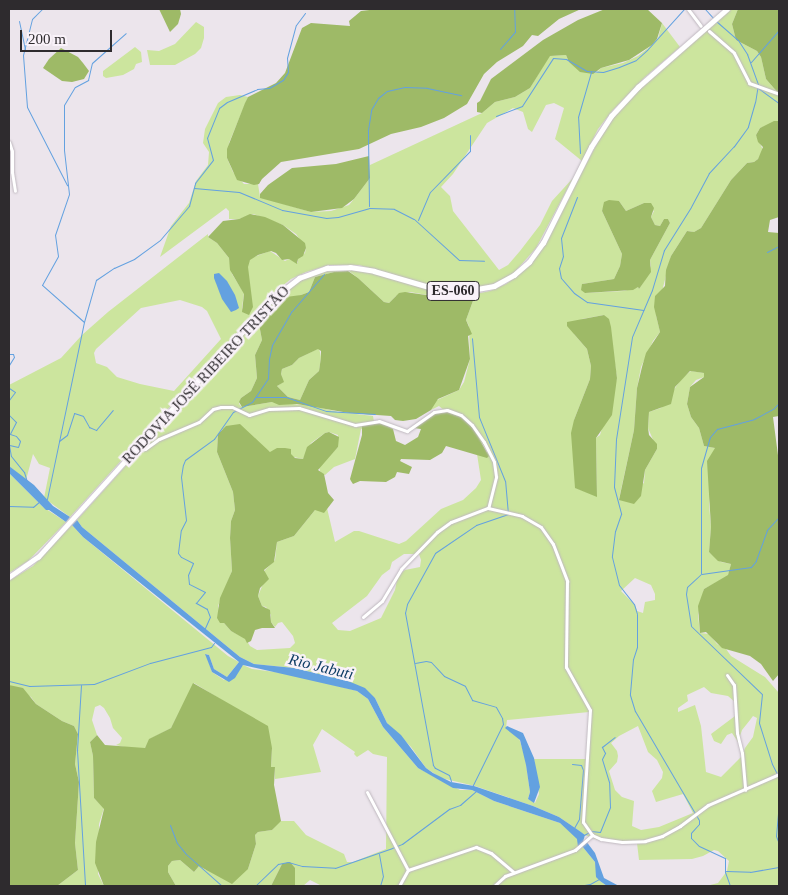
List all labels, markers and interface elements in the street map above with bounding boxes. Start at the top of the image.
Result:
scale bar [22,20,115,52]
text: 200 m [28,31,66,47]
road number: ES-060 [426,280,480,302]
street label: RODOVIA JOSÉ RIBEIRO TRISTÃO [118,282,294,468]
water label: Rio Jabuti [287,650,355,684]

